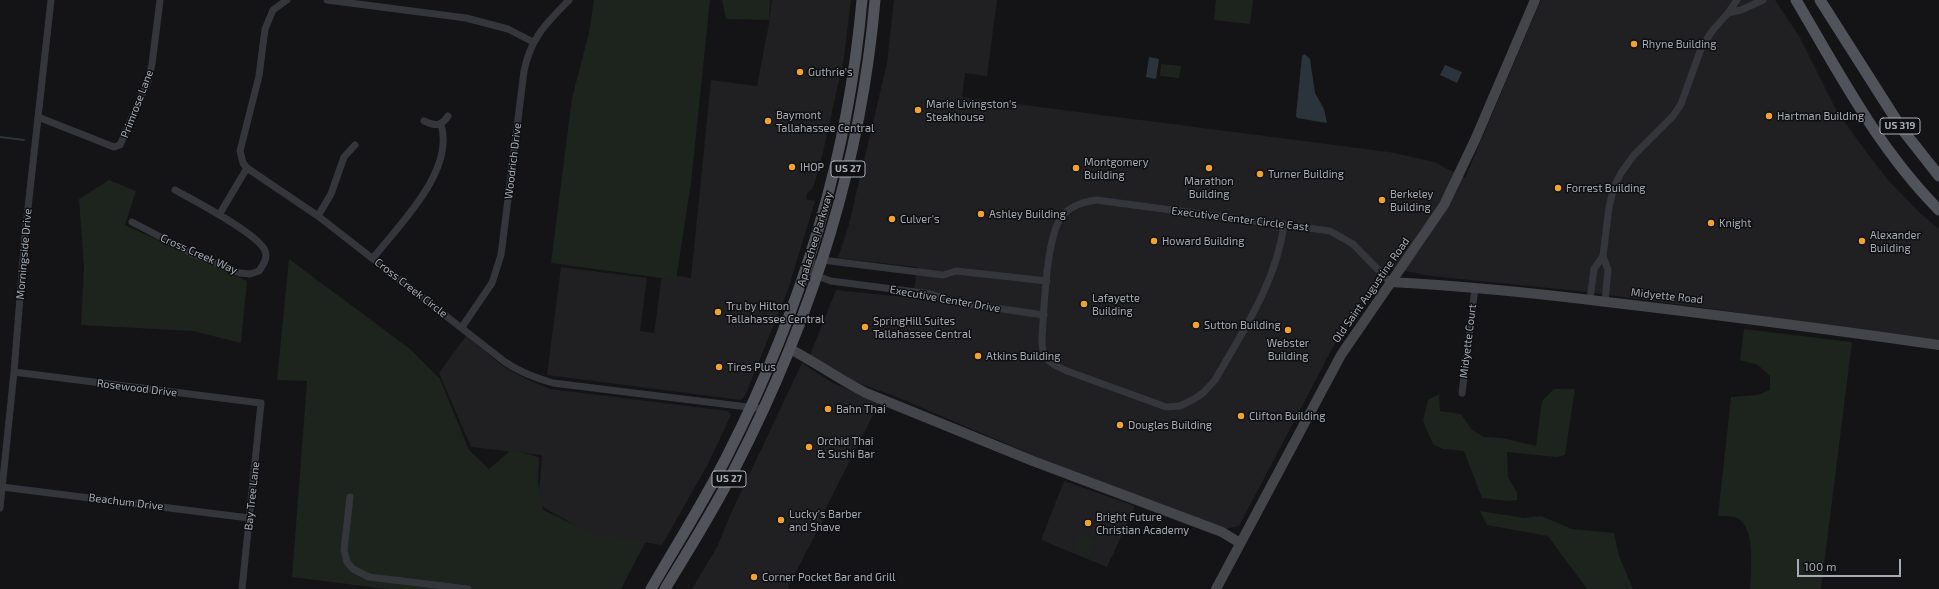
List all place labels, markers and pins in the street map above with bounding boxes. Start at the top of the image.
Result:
place label: Rhyne Building [1642,37,1716,51]
marker: Rhyne Building [1629,39,1639,49]
place label: Guthrie's [808,65,853,79]
marker: Guthrie's [795,67,805,77]
place label: Marie Livingston's Steakhouse [926,97,1017,123]
marker: Marie Livingston's Steakhouse [913,105,923,115]
place label: Baymont Tallahassee Central [776,108,874,134]
place label: Hartman Building [1777,109,1864,123]
marker: Hartman Building [1764,111,1774,121]
marker: Baymont Tallahassee Central [763,116,773,126]
place label: Montgomery Building [1084,155,1149,181]
place label: IHOP [800,160,824,174]
marker: IHOP [787,162,797,172]
marker: Montgomery Building [1071,163,1081,173]
marker: Marathon Building [1204,163,1214,173]
place label: Turner Building [1268,167,1344,181]
marker: Turner Building [1255,169,1265,179]
place label: Marathon Building [1184,174,1234,200]
place label: Forrest Building [1566,181,1645,195]
marker: Forrest Building [1553,183,1563,193]
place label: Berkeley Building [1390,187,1433,213]
marker: Berkeley Building [1377,195,1387,205]
place label: Ashley Building [989,207,1066,221]
marker: Ashley Building [976,209,986,219]
place label: Culver's [900,212,940,226]
marker: Culver's [887,214,897,224]
place label: Knight [1719,216,1751,230]
marker: Knight [1706,218,1716,228]
place label: Alexander Building [1870,228,1921,254]
place label: Howard Building [1162,234,1244,248]
marker: Howard Building [1149,236,1159,246]
marker: Alexander Building [1857,236,1867,246]
place label: Lafayette Building [1092,291,1140,317]
place label: Tru by Hilton Tallahassee Central [726,299,824,325]
marker: Lafayette Building [1079,299,1089,309]
marker: Tru by Hilton Tallahassee Central [713,307,723,317]
place label: SpringHill Suites Tallahassee Central [873,314,971,340]
place label: Sutton Building [1204,318,1281,332]
marker: Sutton Building [1191,320,1201,330]
marker: SpringHill Suites Tallahassee Central [860,322,870,332]
marker: Webster Building [1283,325,1293,335]
place label: Webster Building [1267,336,1309,362]
place label: Atkins Building [986,349,1060,363]
marker: Atkins Building [973,351,983,361]
place label: Tires Plus [727,360,776,374]
marker: Tires Plus [714,362,724,372]
place label: Bahn Thai [836,402,886,416]
marker: Bahn Thai [823,404,833,414]
place label: Clifton Building [1249,409,1325,423]
marker: Clifton Building [1236,411,1246,421]
place label: Douglas Building [1128,418,1212,432]
marker: Douglas Building [1115,420,1125,430]
place label: Orchid Thai & Sushi Bar [817,434,875,460]
marker: Orchid Thai & Sushi Bar [804,442,814,452]
place label: Lucky's Barber and Shave [789,507,862,533]
place label: Bright Future Christian Academy [1096,510,1189,536]
marker: Lucky's Barber and Shave [776,515,786,525]
marker: Bright Future Christian Academy [1083,518,1093,528]
place label: Corner Pocket Bar and Grill [762,570,896,584]
marker: Corner Pocket Bar and Grill [749,572,759,582]

